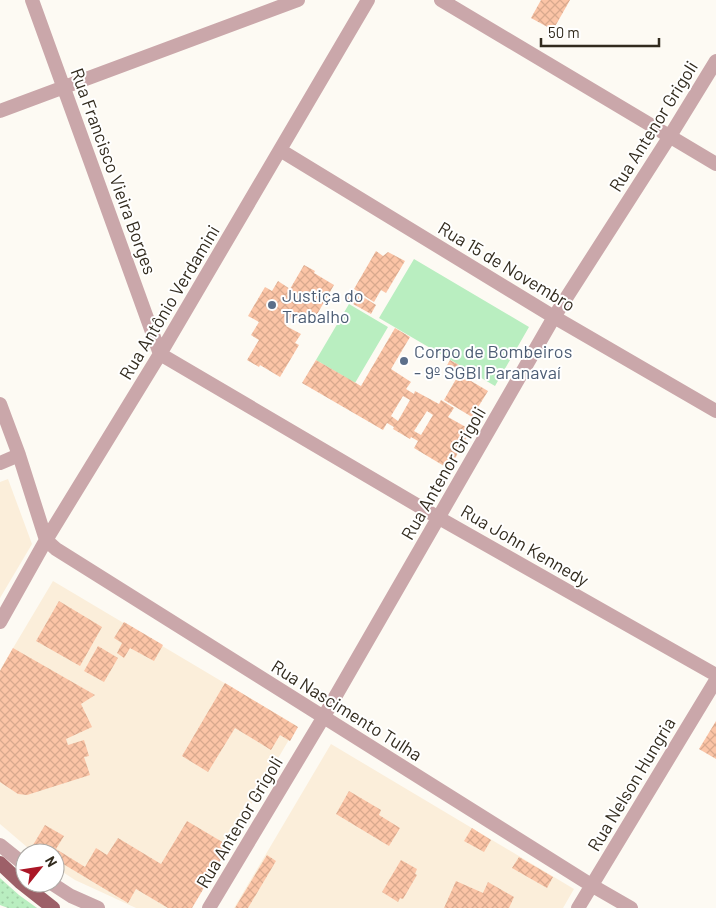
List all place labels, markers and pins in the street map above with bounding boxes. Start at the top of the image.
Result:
place label: Justiça do Trabalho [282,284,364,327]
marker: Justiça do Trabalho [266,299,278,311]
place label: Corpo de Bombeiros - 9º SGBI Paranavaí [414,340,572,383]
marker: Corpo de Bombeiros - 9º SGBI Paranavaí [398,355,410,367]

